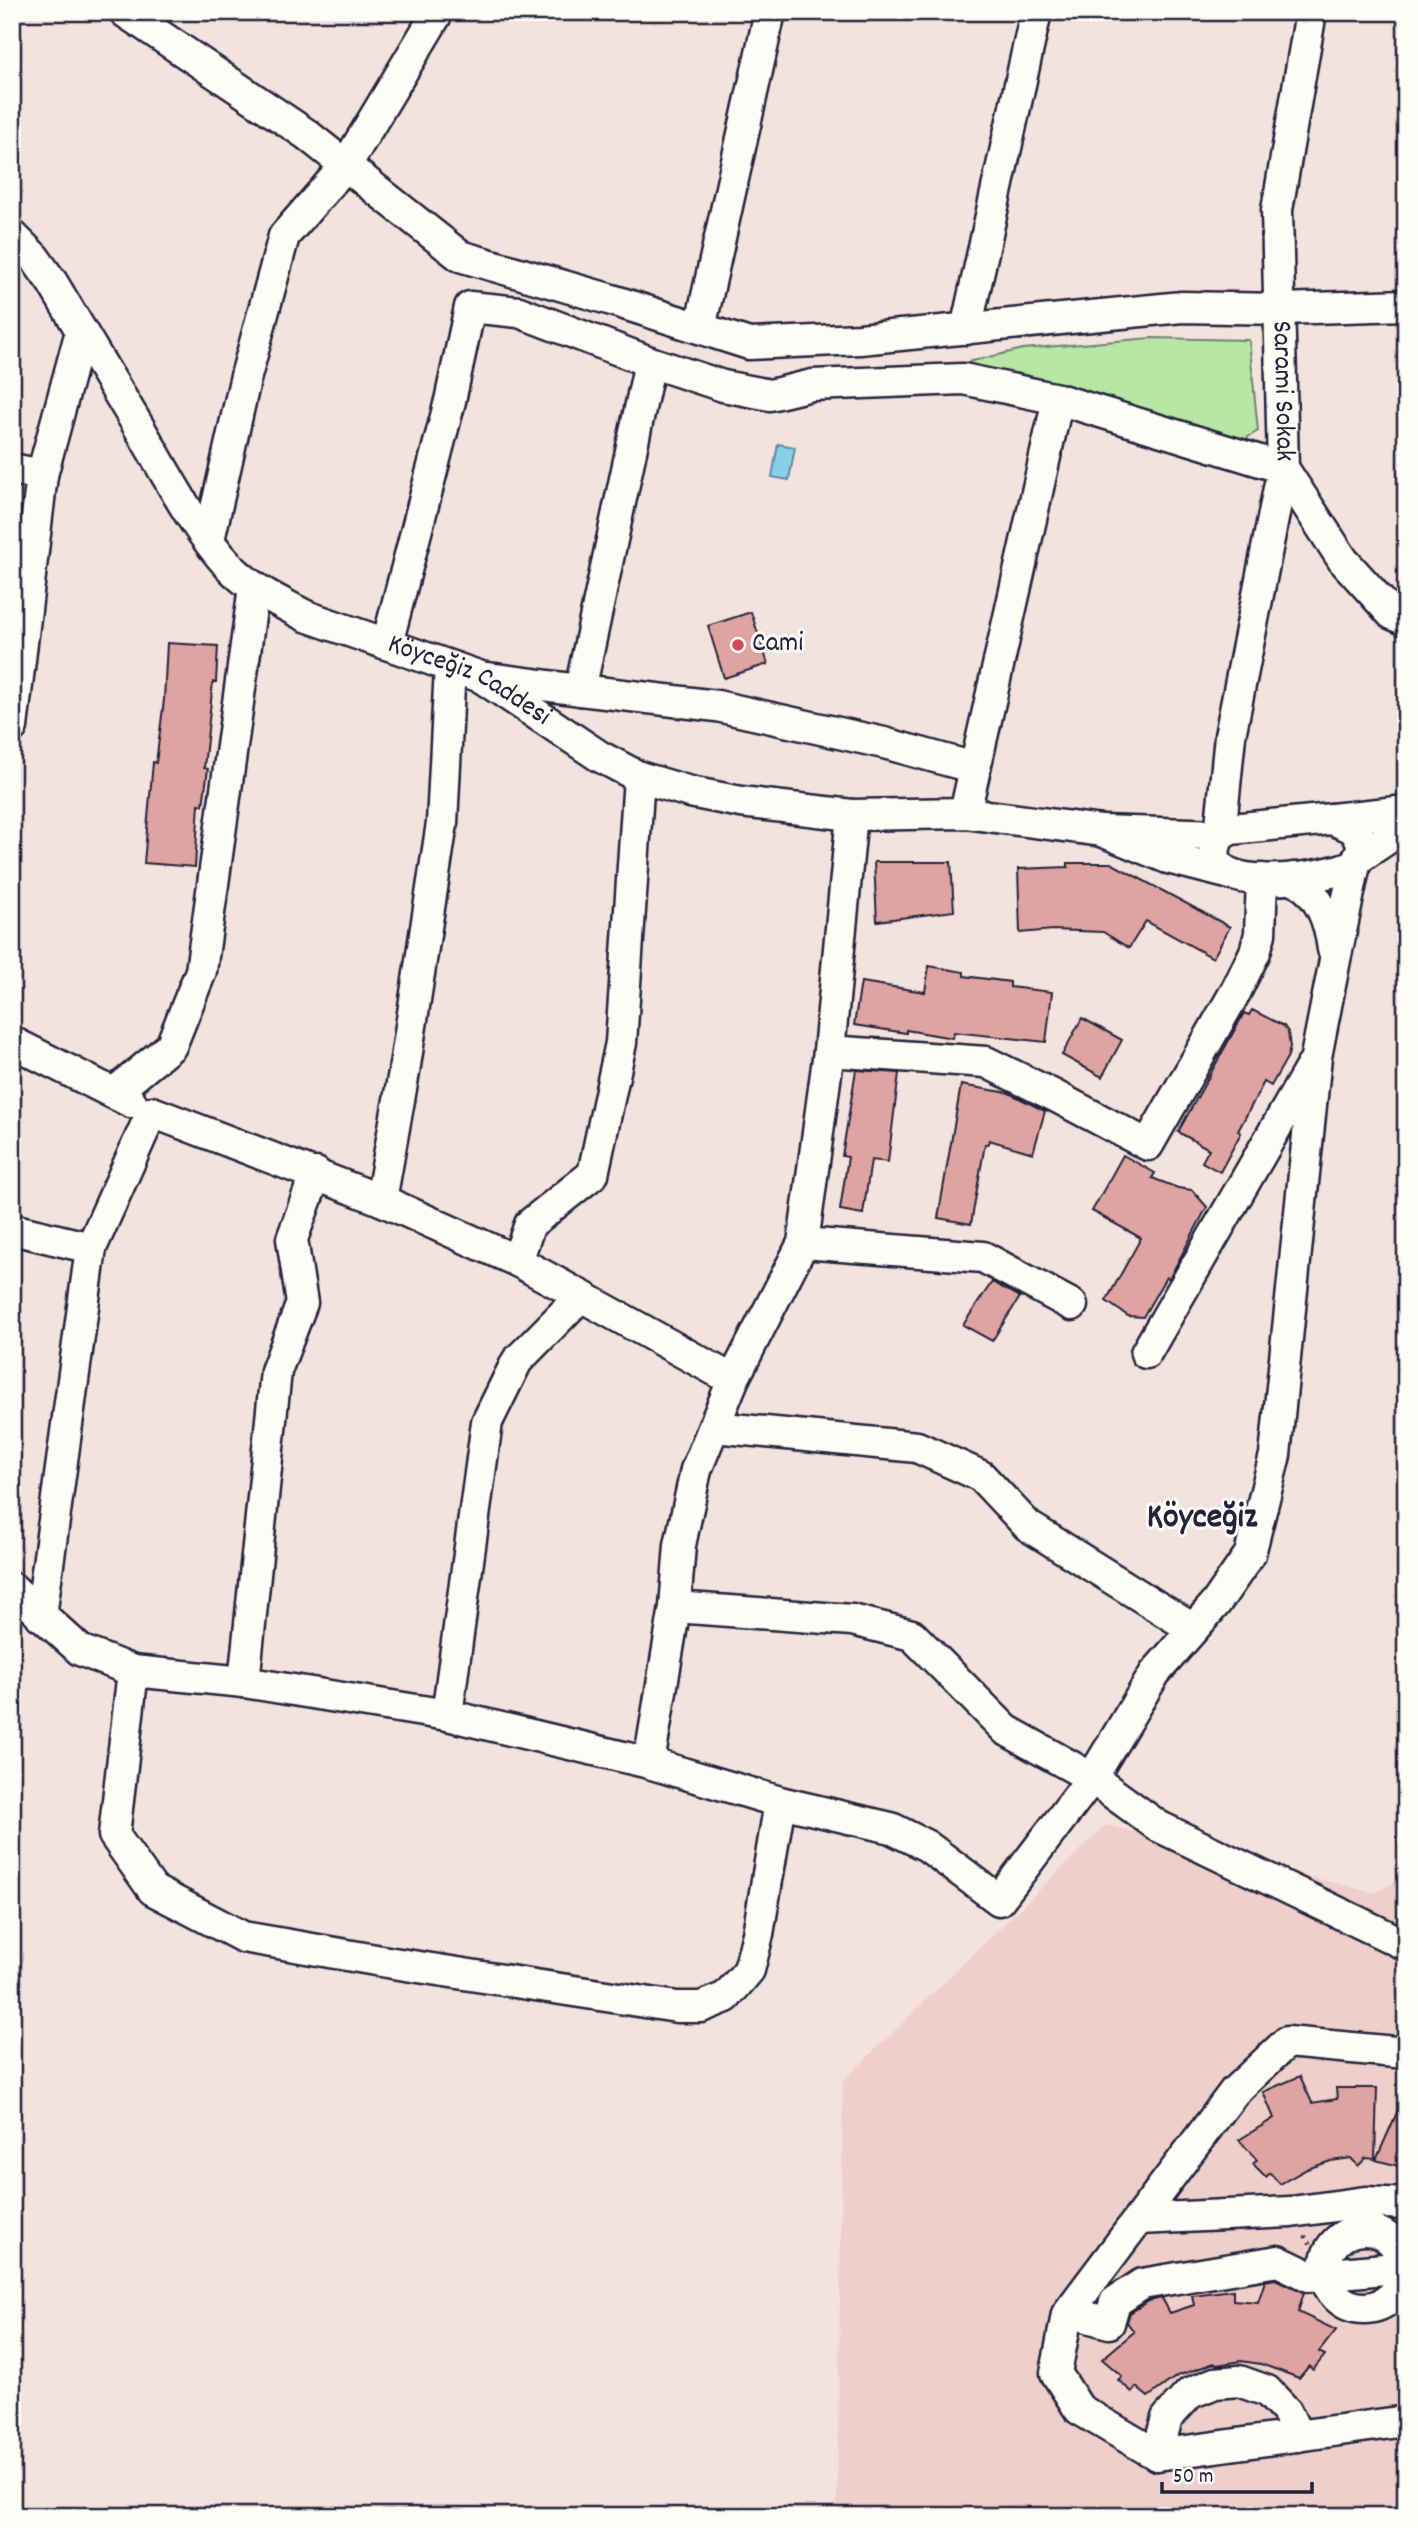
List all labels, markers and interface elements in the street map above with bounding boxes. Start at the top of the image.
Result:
street label: Sarami Sokak [1260,320,1303,462]
place label: Cami [752,625,803,665]
street label: Köyceğiz Caddesi [382,626,558,738]
marker: Cami [730,637,746,653]
district label: Köyceğiz [1147,1494,1258,1544]
scale bar [1162,2451,1313,2495]
text: 50 m [1173,2463,1213,2493]

